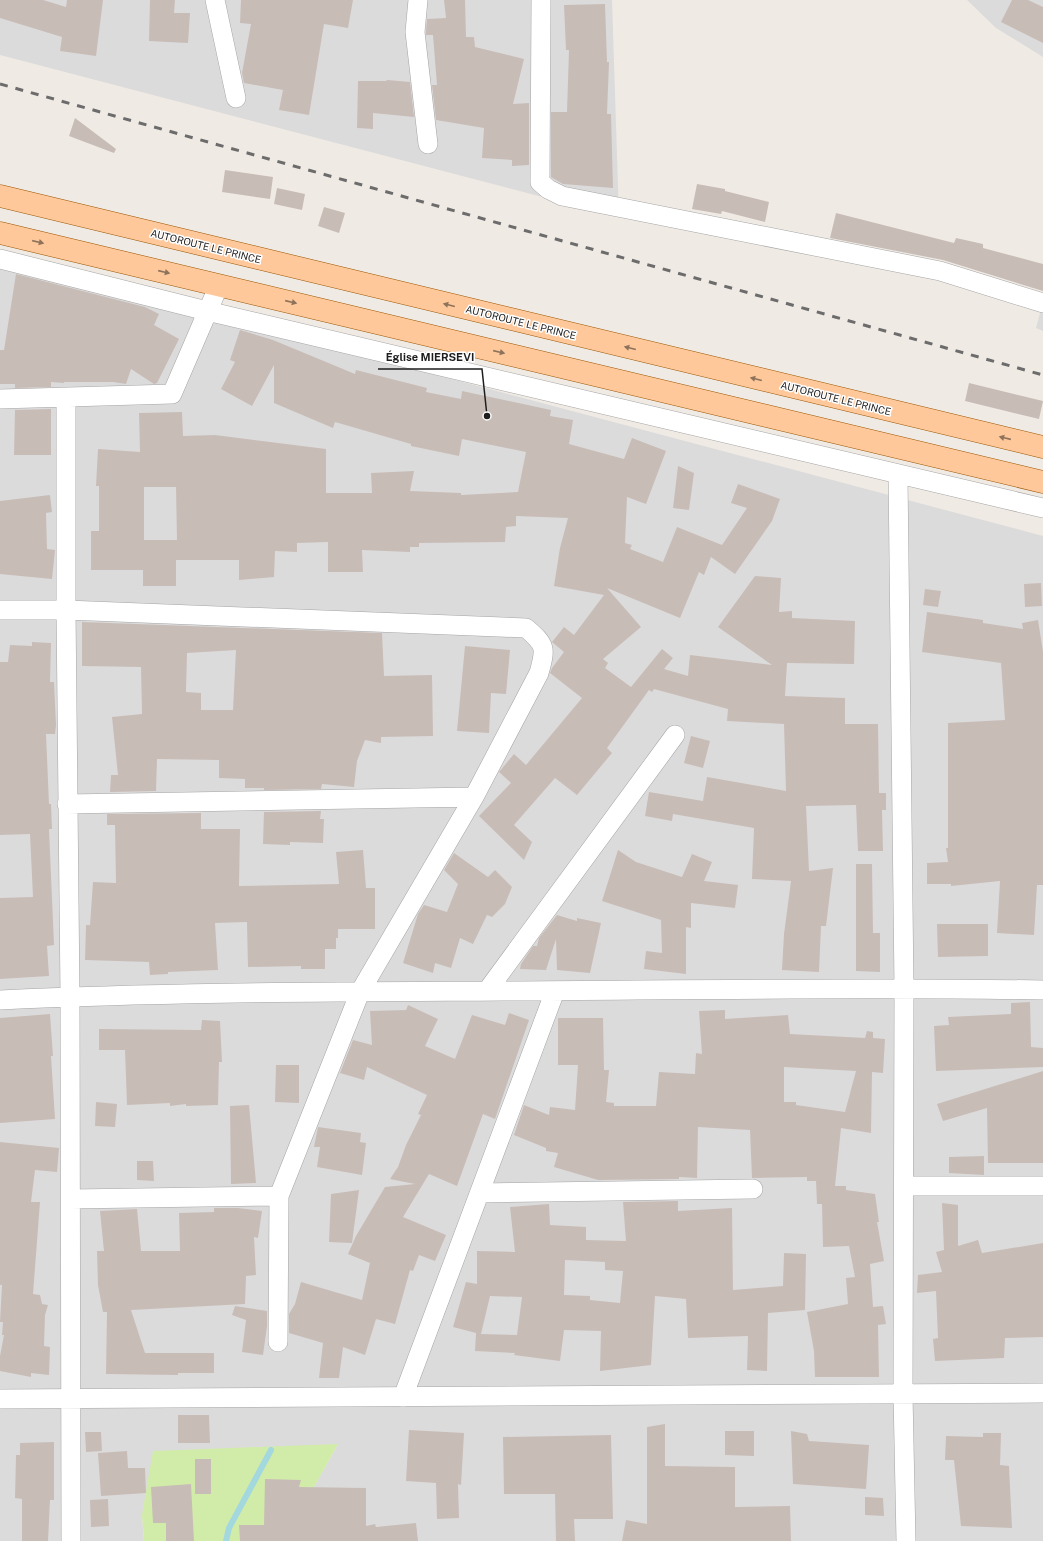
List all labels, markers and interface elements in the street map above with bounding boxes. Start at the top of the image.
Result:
street label: AUTOROUTE LE PRINCE [150,226,262,266]
one-way arrow [32,239,44,245]
one-way arrow [159,269,171,275]
one-way arrow [285,300,297,306]
one-way arrow [443,301,455,307]
street label: AUTOROUTE LE PRINCE [465,302,577,342]
one-way arrow [623,345,636,351]
callout: Église MIERSEVI [378,346,482,369]
text: Église MIERSEVI [386,350,474,363]
one-way arrow [493,350,505,356]
one-way arrow [750,376,762,382]
street label: AUTOROUTE LE PRINCE [780,378,892,418]
one-way arrow [999,435,1011,441]

